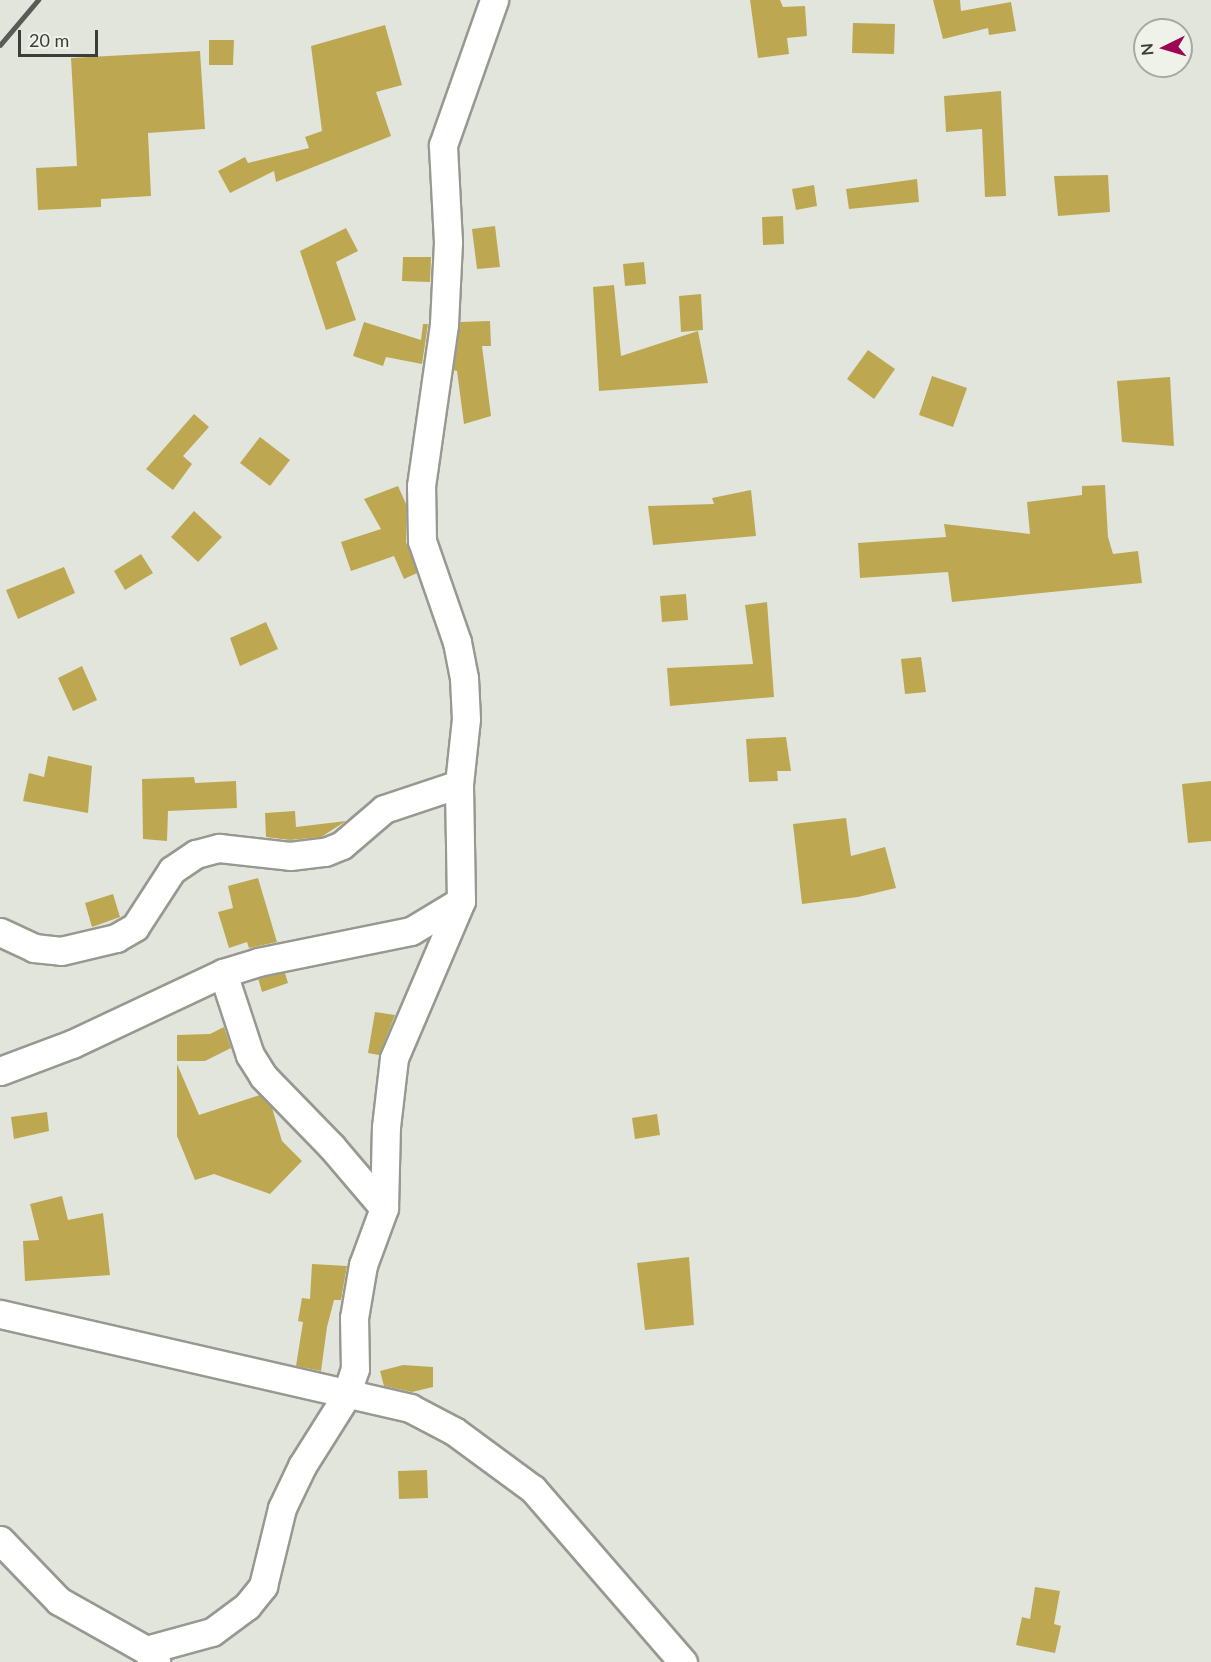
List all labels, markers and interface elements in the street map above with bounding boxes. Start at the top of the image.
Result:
scale bar [21,18,100,56]
north arrow [1133,18,1193,78]
text: 20 m [29,29,69,51]
text: N [1137,42,1157,56]

